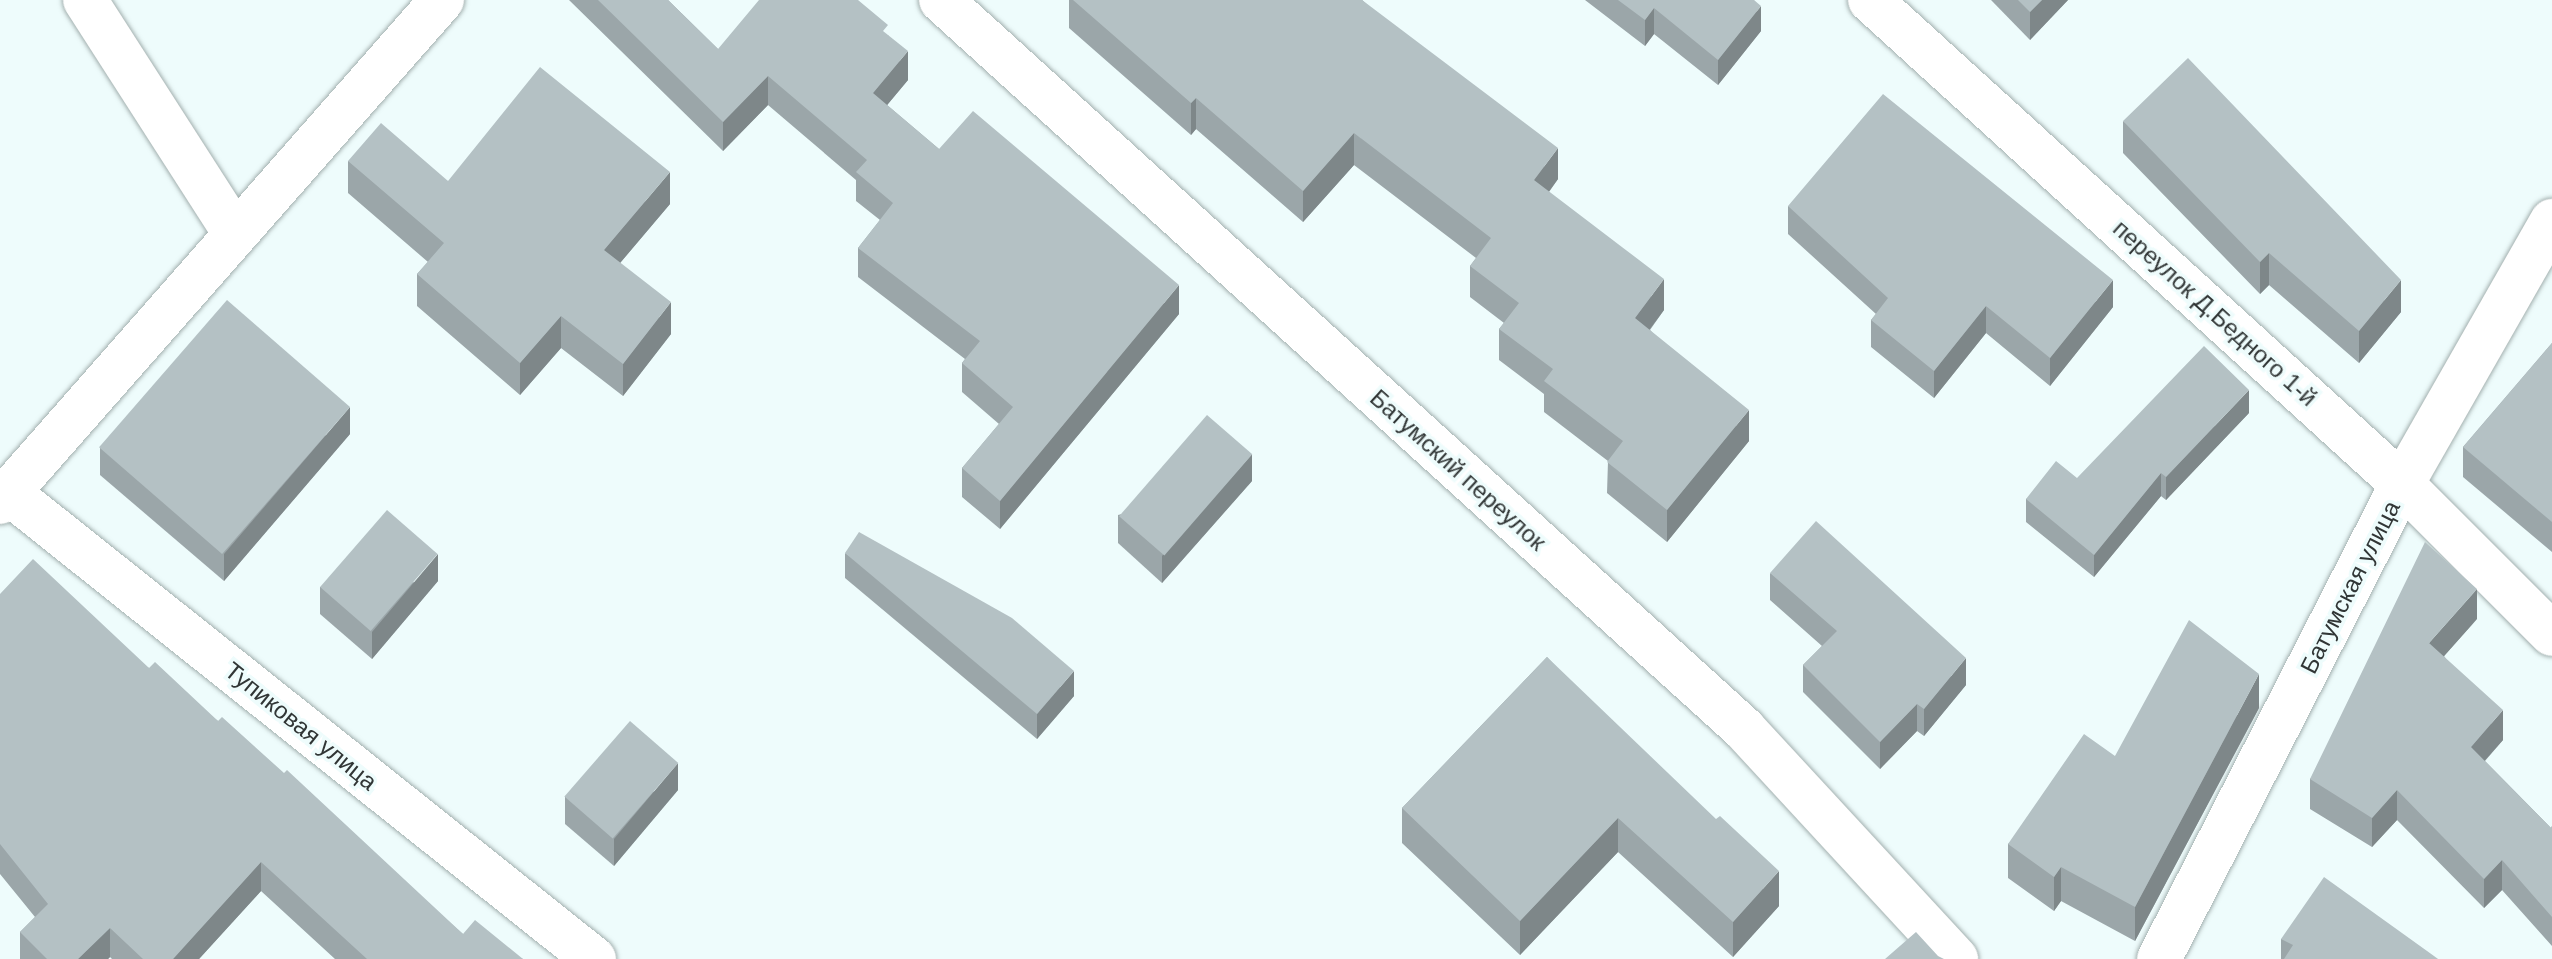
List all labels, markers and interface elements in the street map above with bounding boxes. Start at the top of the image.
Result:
street label: переулок Д.Бедного 1-й [2107,214,2323,412]
street label: Батумский переулок [1364,384,1552,556]
street label: Батумская улица [2294,496,2406,678]
street label: Тупиковая улица [219,656,383,796]

